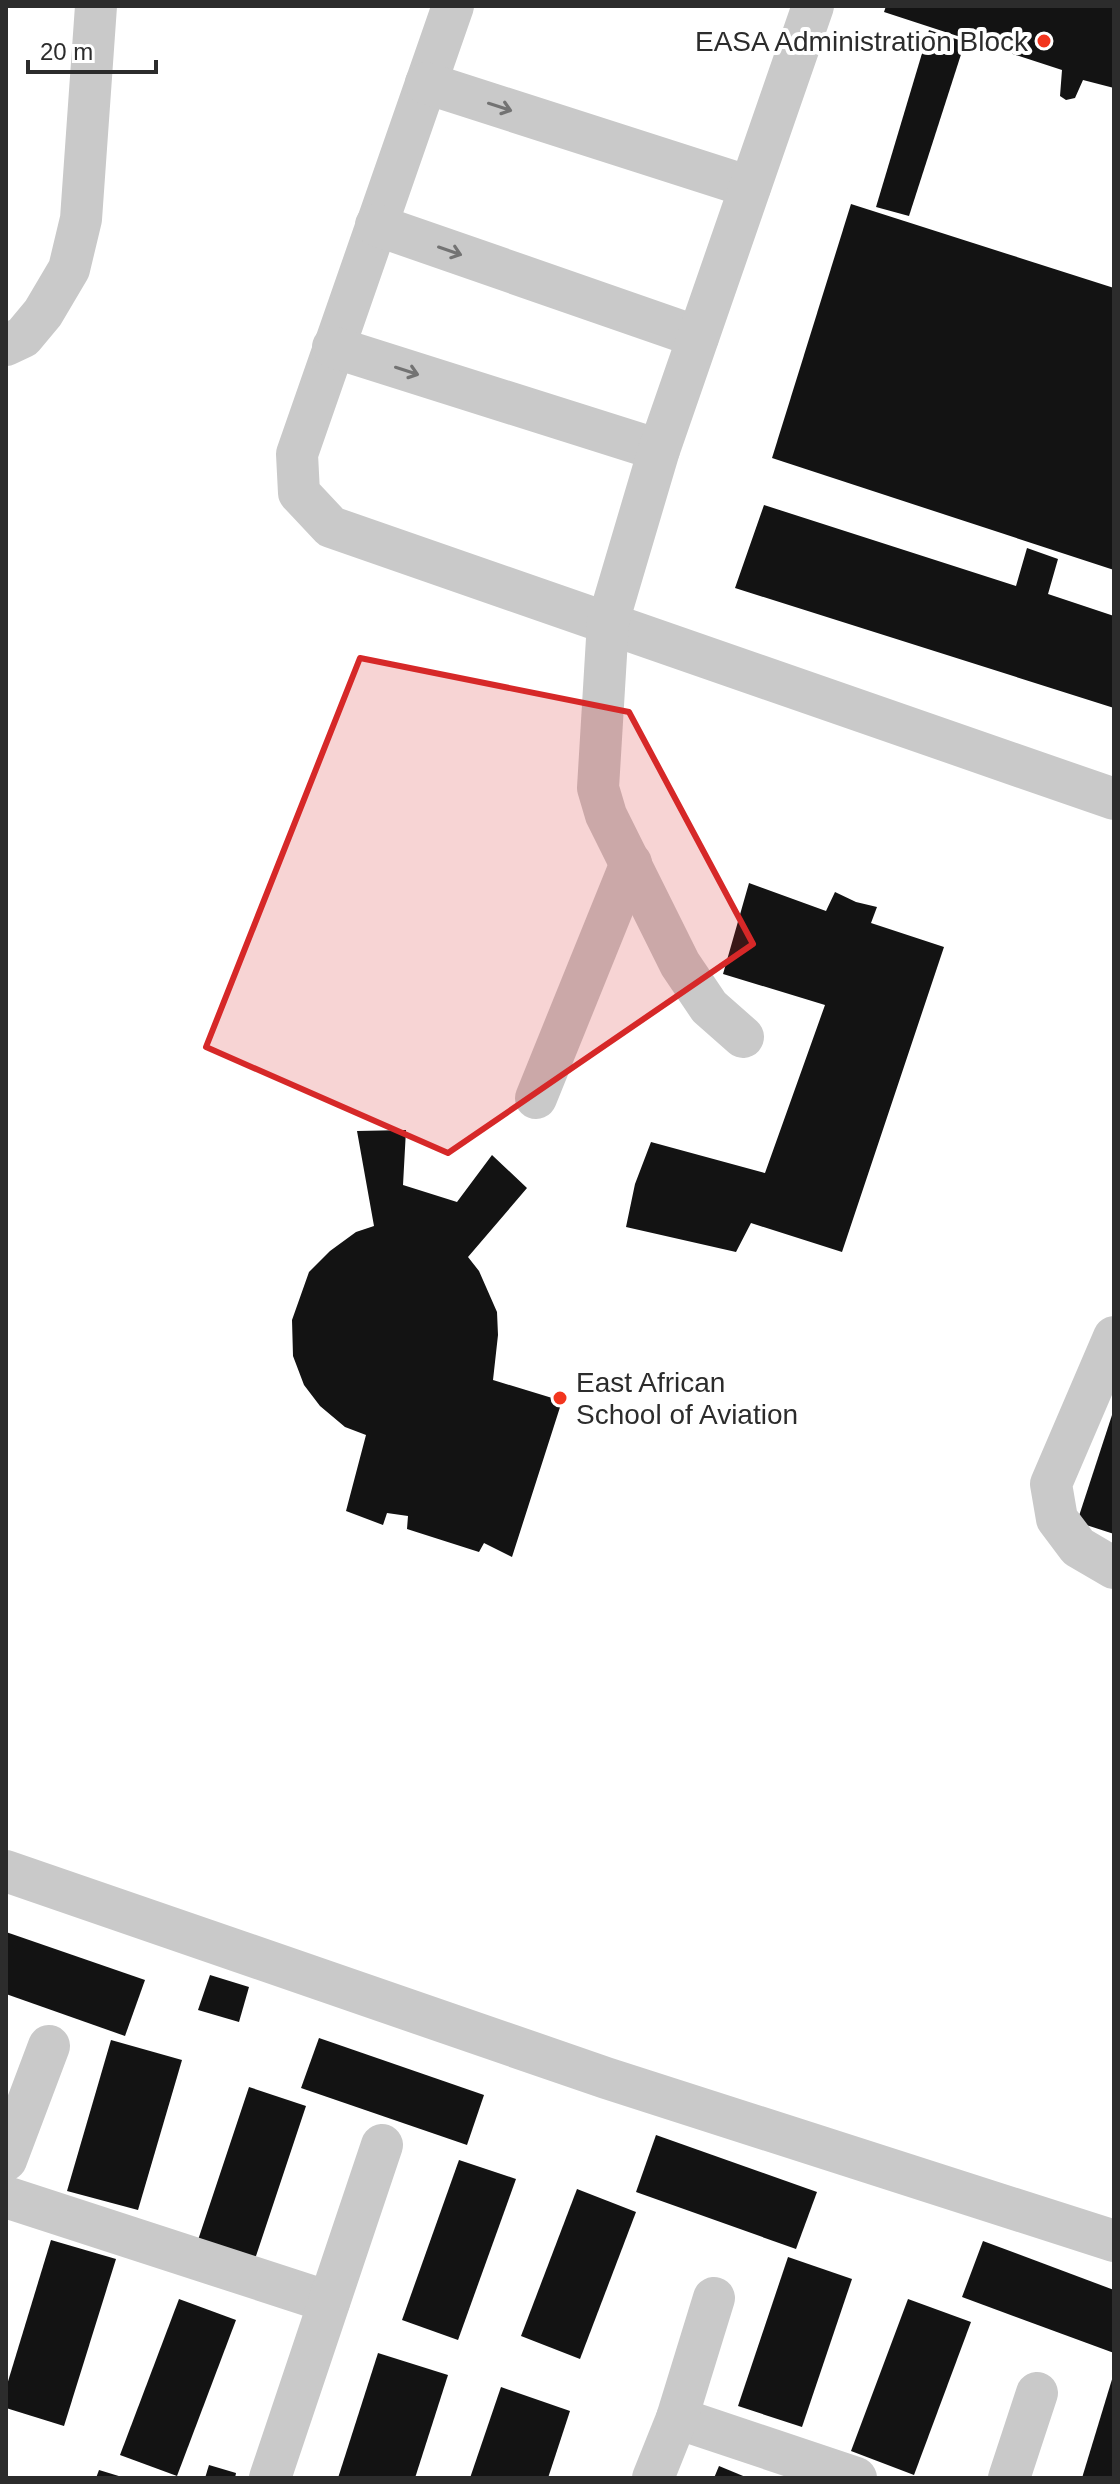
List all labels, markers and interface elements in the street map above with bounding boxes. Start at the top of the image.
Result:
scale bar [28,24,156,74]
place label: EASA Administration Block [695,26,1029,57]
marker: EASA Administration Block [1035,32,1053,50]
text: 20 m [40,38,93,65]
one-way arrow [487,101,512,115]
one-way arrow [437,244,462,259]
one-way arrow [395,364,420,379]
place label: East African School of Aviation [576,1367,798,1430]
marker: East African School of Aviation [551,1389,569,1407]

